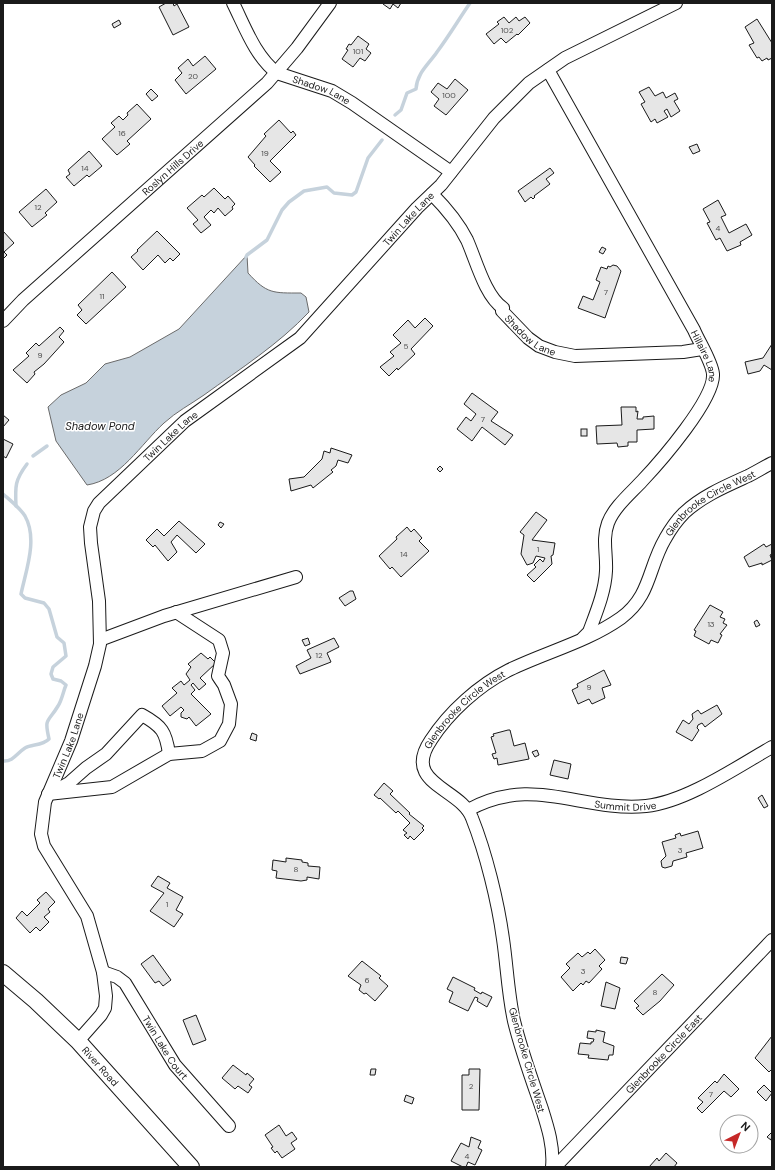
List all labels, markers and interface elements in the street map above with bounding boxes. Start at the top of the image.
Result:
house number: 102 [501,25,514,35]
house number: 101 [353,46,363,56]
house number: 20 [188,71,199,81]
street label: Shadow Lane [291,72,353,107]
house number: 100 [442,90,456,100]
house number: 16 [118,128,126,138]
street label: Roslyn Hills Drive [139,136,206,198]
house number: 19 [261,148,269,158]
house number: 14 [81,163,89,173]
street label: Twin Lake Lane [380,189,437,248]
house number: 12 [34,202,42,212]
house number: 4 [716,223,721,233]
house number: 7 [604,287,608,297]
house number: 11 [100,291,105,301]
street label: Shadow Lane [502,312,558,358]
street label: Hillaire Lane [688,328,720,384]
house number: 5 [404,341,409,351]
house number: 9 [37,350,43,360]
street label: Twin Lake Lane [140,407,200,464]
house number: 7 [481,414,485,424]
water label: Shadow Pond [65,419,135,433]
street label: Glenbrooke Circle West [662,467,758,538]
house number: 1 [537,544,539,554]
house number: 14 [400,549,408,559]
house number: 13 [707,619,715,629]
house number: 12 [315,650,323,660]
street label: Glenbrooke Circle West [421,667,507,751]
house number: 9 [586,682,592,692]
street label: Twin Lake Lane [49,711,86,780]
street label: Summit Drive [594,797,658,813]
house number: 3 [678,845,683,855]
house number: 8 [294,864,299,874]
house number: 1 [166,899,168,909]
house number: 3 [581,966,586,976]
house number: 6 [364,975,370,985]
house number: 8 [653,987,658,997]
street label: Glenbrooke Circle West [506,1006,548,1114]
street label: Glenbrooke Circle East [622,1011,705,1096]
street label: Twin Lake Court [140,1013,191,1082]
street label: River Road [79,1044,122,1089]
house number: 2 [469,1081,474,1091]
house number: 7 [709,1089,713,1099]
north arrow [719,1114,759,1154]
text: N [738,1119,753,1134]
house number: 4 [465,1151,470,1161]

